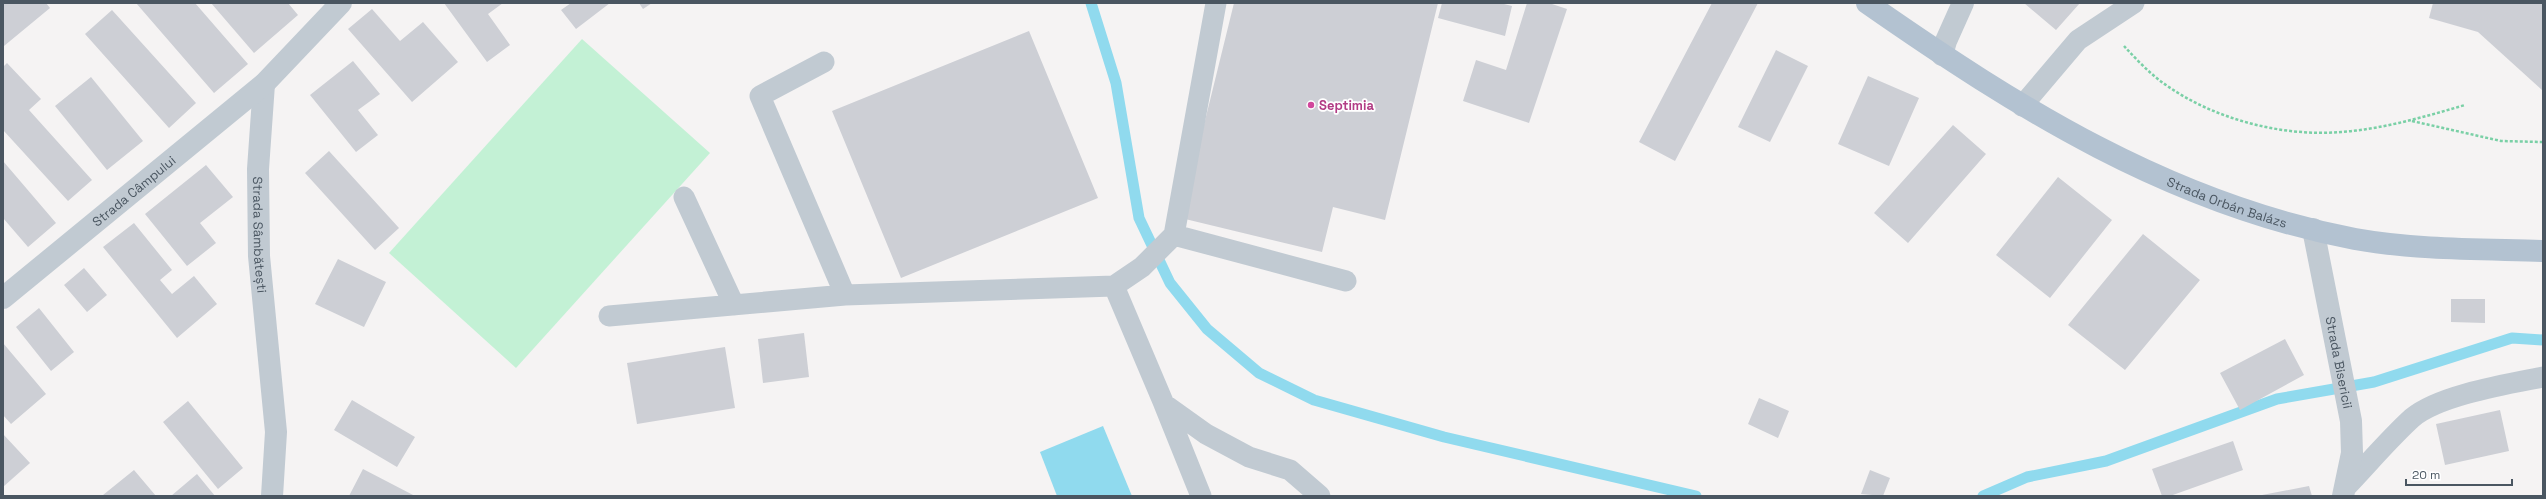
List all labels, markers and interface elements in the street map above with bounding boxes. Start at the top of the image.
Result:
place label: Septimia [1319,97,1374,114]
marker: Septimia [1306,100,1316,110]
street label: Strada Câmpului [89,152,179,230]
street label: Strada Orbán Balázs [2164,173,2289,232]
street label: Strada Sâmbătești [249,176,271,294]
street label: Strada Bisericii [2321,315,2356,410]
scale bar [2406,461,2512,487]
text: 20 m [2412,467,2440,483]

